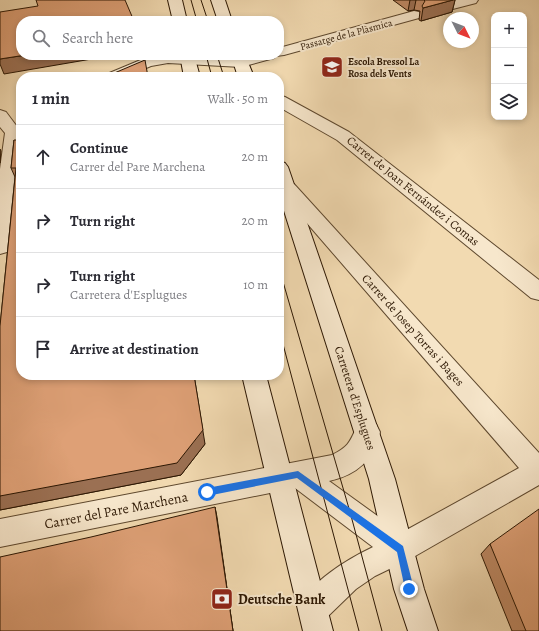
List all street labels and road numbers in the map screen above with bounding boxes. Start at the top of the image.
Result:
street label: Passatge de la Plàsmica [299,16,394,53]
street label: Carrer de Joan Fernández i Comas [343,133,483,250]
street label: Carrer de Josep Torras i Bages [358,271,468,390]
street label: Carretera d'Esplugues [331,344,379,452]
street label: Carrer del Pare Marchena [43,487,190,534]

